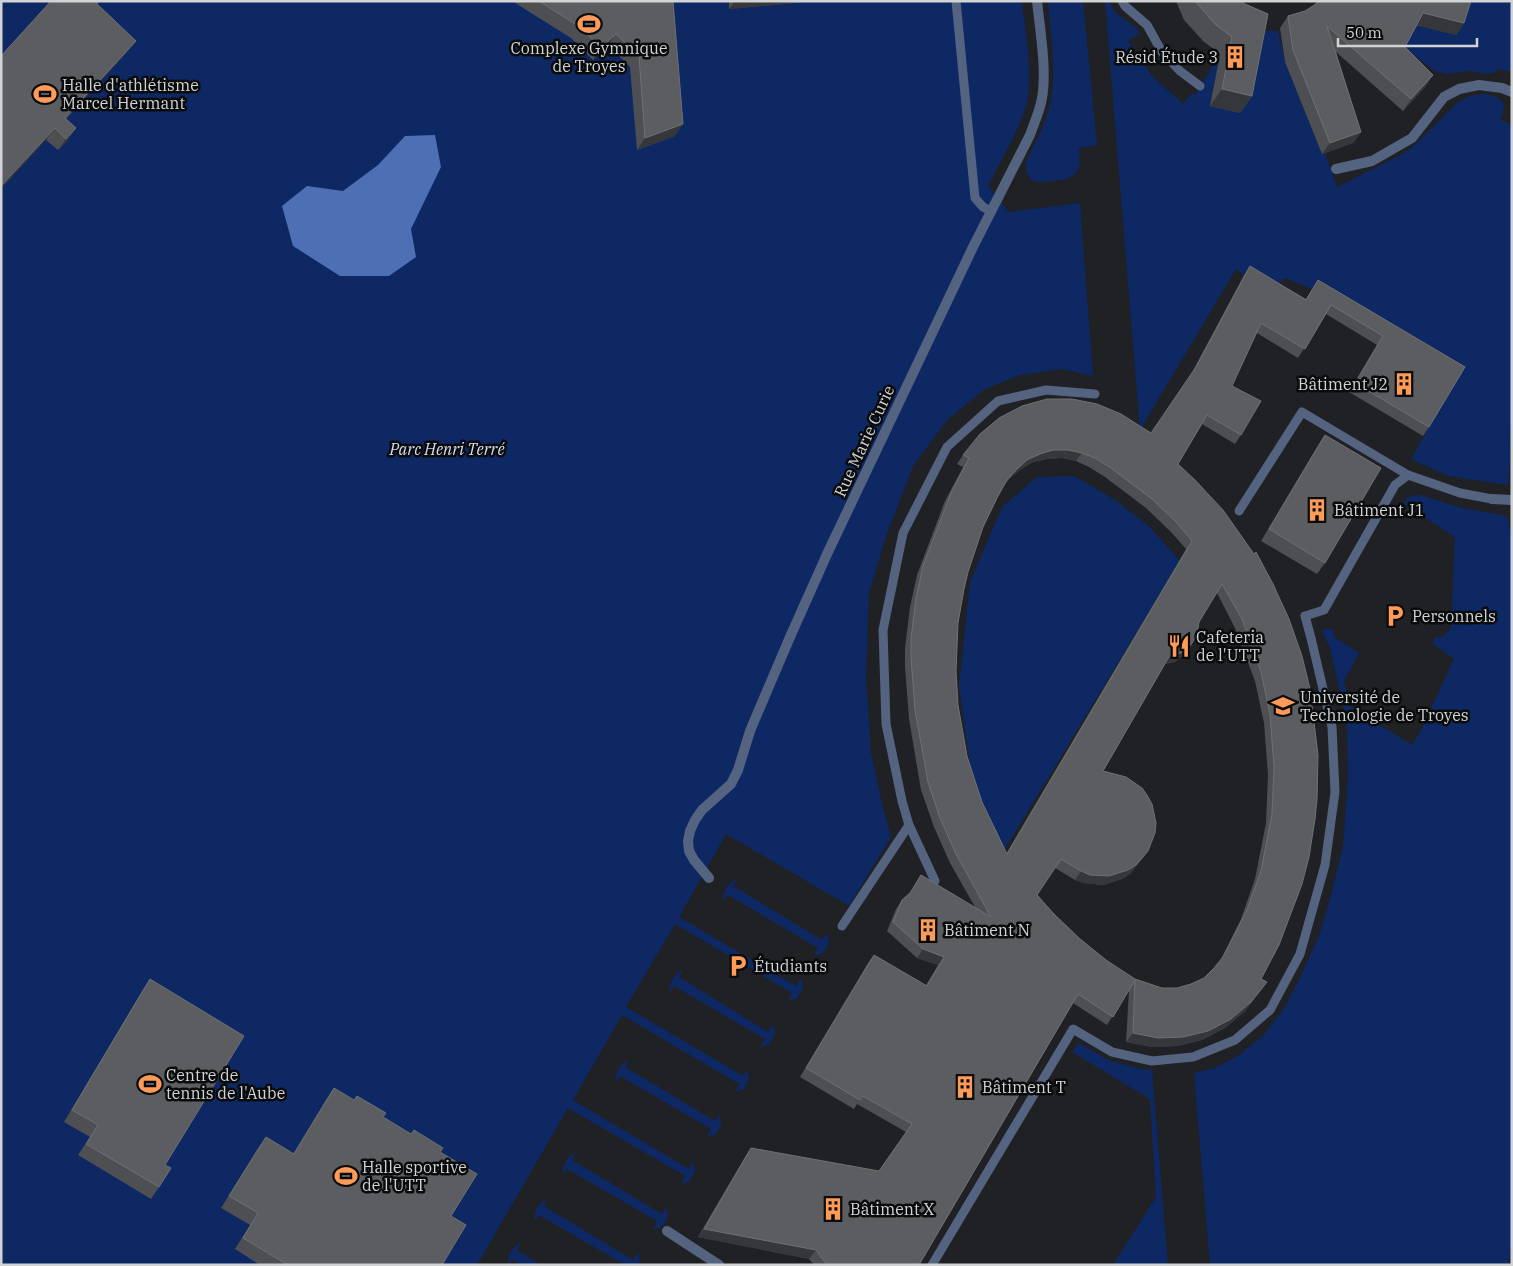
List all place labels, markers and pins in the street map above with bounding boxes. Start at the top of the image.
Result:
sports icon: Complexe Gymnique de Troyes [576,11,602,37]
place label: Complexe Gymnique de Troyes [510,38,668,76]
building icon: Résid Étude 3 [1222,44,1248,70]
place label: Résid Étude 3 [1115,46,1218,67]
place label: Halle d'athlétisme Marcel Hermant [62,75,199,113]
sports icon: Halle d'athlétisme Marcel Hermant [32,81,58,107]
building icon: Bâtiment J2 [1391,371,1417,397]
place label: Bâtiment J2 [1298,374,1388,394]
building icon: Bâtiment J1 [1304,497,1330,523]
place label: Bâtiment J1 [1334,500,1424,520]
parking icon: Personnels [1382,603,1408,629]
place label: Personnels [1412,606,1496,626]
place label: Cafeteria de l'UTT [1196,627,1264,665]
restaurant icon: Cafeteria de l'UTT [1166,633,1192,659]
place label: Université de Technologie de Troyes [1300,687,1469,725]
school or university icon: Université de Technologie de Troyes [1270,693,1296,719]
building icon: Bâtiment N [915,917,941,943]
place label: Bâtiment N [944,920,1030,940]
parking icon: Étudiants [725,953,751,979]
place label: Étudiants [754,955,827,976]
place label: Centre de tennis de l'Aube [166,1065,285,1103]
sports icon: Centre de tennis de l'Aube [137,1071,163,1097]
building icon: Bâtiment T [952,1074,978,1100]
place label: Bâtiment T [982,1077,1066,1097]
place label: Halle sportive de l'UTT [362,1157,467,1195]
sports icon: Halle sportive de l'UTT [333,1163,359,1189]
building icon: Bâtiment X [820,1196,846,1222]
place label: Bâtiment X [850,1199,934,1219]

